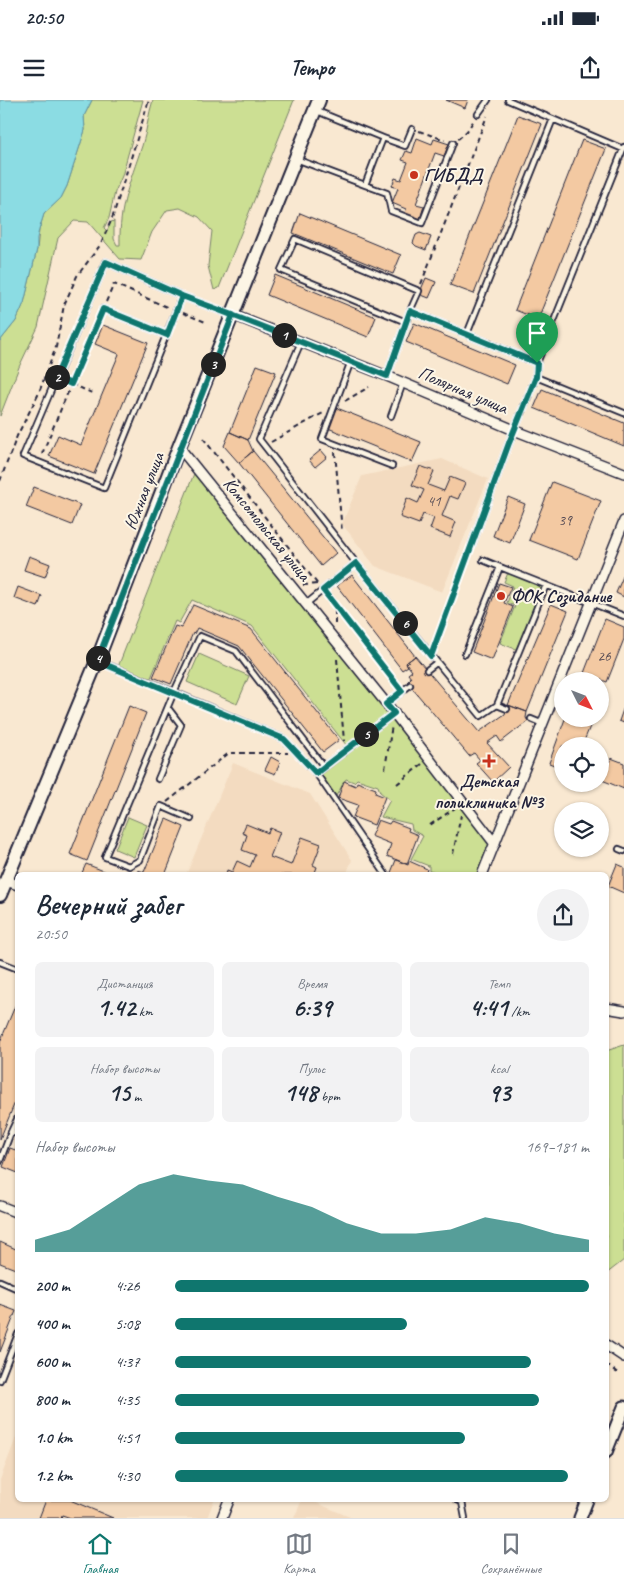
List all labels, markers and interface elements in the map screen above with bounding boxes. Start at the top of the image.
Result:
text: 20:50 [25,6,63,30]
icon: menu [20,54,48,82]
text: Tempo [290,54,334,82]
icon: share [576,54,604,82]
place label: ГИБДД [424,164,484,186]
marker: ГИБДД [408,169,420,181]
pin [516,312,558,363]
icon: arrive [523,319,551,347]
pin: 1 [272,322,296,348]
text: 1 [281,327,288,344]
pin: 3 [200,352,226,376]
text: 3 [210,356,217,373]
street label: Полярная улица [415,361,512,419]
pin: 2 [44,364,70,390]
text: 2 [54,369,61,386]
street label: Южная улица [119,448,169,533]
street label: Комсомольская улица [219,473,317,587]
house number: 41 [427,492,442,511]
house number: 39 [558,511,573,530]
place label: ФОК Созидание [511,585,613,608]
marker: ФОК Созидание [495,590,507,602]
pin: 6 [392,610,418,636]
text: 6 [402,615,409,632]
pin: 4 [86,646,110,670]
house number: 26 [597,647,612,666]
text: 4 [95,650,102,667]
north arrow [554,672,609,728]
map controls [554,672,609,857]
pin: 5 [354,722,378,746]
text: 5 [363,726,370,743]
button: locate [554,737,609,792]
marker: Детская поликлиника №3 [482,754,496,768]
place label: Детская поликлиника №3 [435,770,545,813]
button: layers [554,802,609,857]
text: Вечерний забег [35,887,182,922]
button: share [537,889,589,941]
text: 20:50 [35,924,67,944]
text: Дистанция [97,975,153,992]
text: Время [297,975,327,992]
text: Темп [488,975,511,992]
text: 1.42 [97,992,135,1024]
text: 6:39 [293,992,331,1024]
text: 4:41 [469,992,508,1024]
text: km [135,1003,153,1020]
text: /km [508,1003,530,1020]
text: Набор высоты [90,1060,159,1077]
text: Пульс [298,1060,326,1077]
text: kcal [490,1060,509,1077]
text: 15 [108,1077,130,1109]
text: 148 [284,1077,318,1109]
text: 93 [488,1077,510,1109]
text: m [130,1088,141,1105]
text: bpm [318,1088,340,1105]
text: Набор высоты [35,1137,114,1157]
text: 169–181 m [526,1137,589,1157]
text: 200 m [35,1276,70,1296]
text: 4:26 [115,1276,140,1296]
text: 400 m [35,1314,70,1334]
text: 5:08 [115,1314,140,1334]
text: 600 m [35,1352,70,1372]
text: 4:37 [115,1352,140,1372]
text: 800 m [35,1390,70,1410]
text: 4:35 [115,1390,140,1410]
text: 1.0 km [35,1428,72,1448]
text: 4:51 [115,1428,140,1448]
text: 1.2 km [35,1466,72,1486]
text: 4:30 [115,1466,140,1486]
tab: Главная [83,1530,118,1577]
tab: Карта [283,1530,315,1577]
tab: Сохранённые [481,1530,541,1577]

